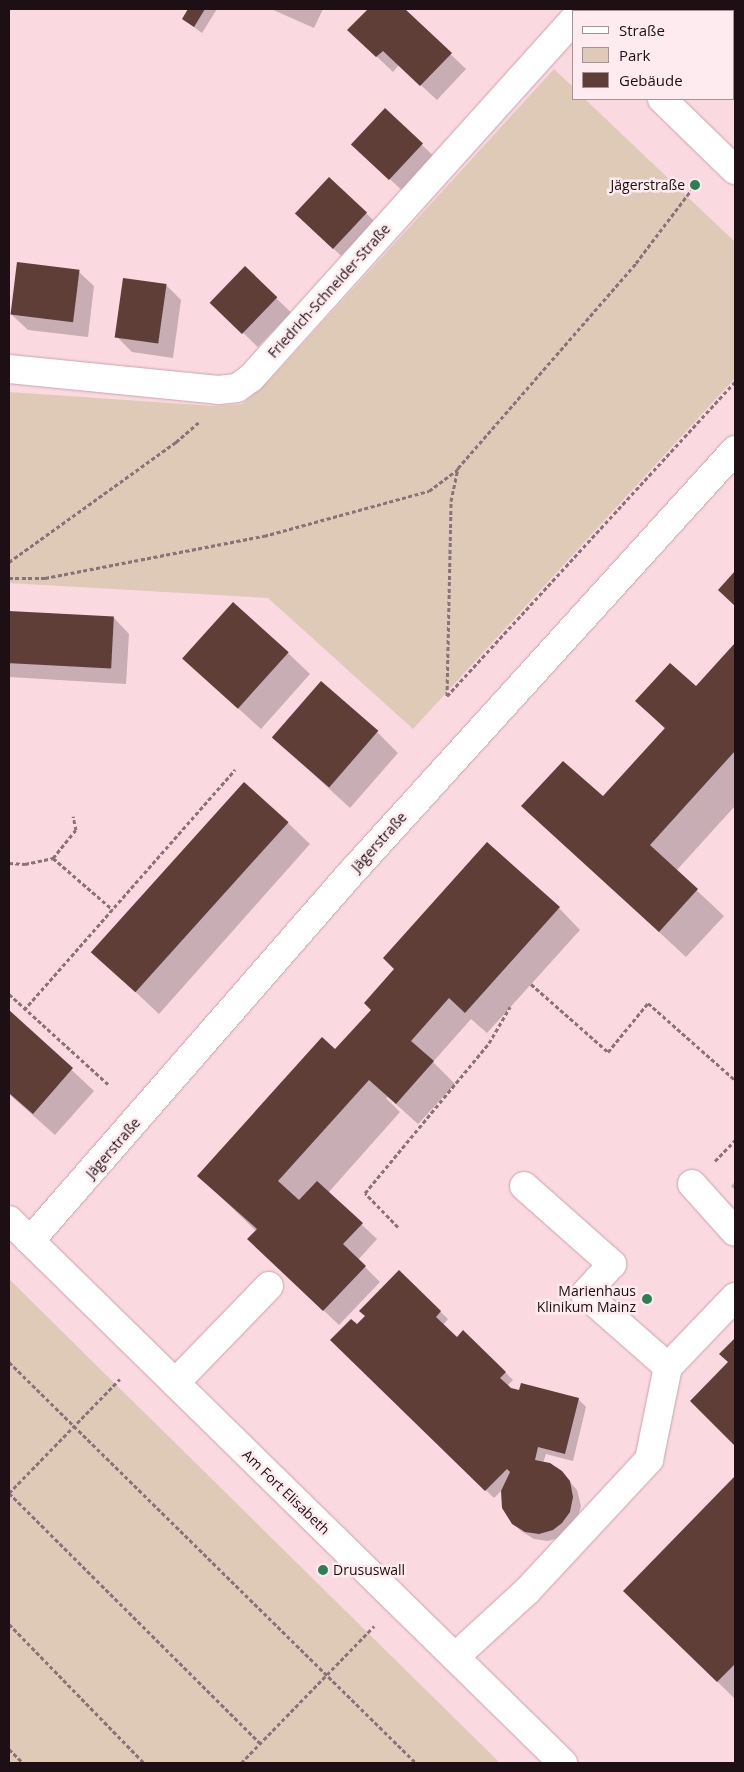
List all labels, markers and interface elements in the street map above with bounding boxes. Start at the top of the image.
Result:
legend [572,10,734,100]
text: Straße [619,20,665,40]
text: Park [619,45,650,65]
text: Gebäude [619,70,683,90]
place label: Jägerstraße [611,177,685,193]
marker: Jägerstraße [689,179,701,191]
street label: Friedrich-Schneider-Straße [264,221,394,361]
street label: Jägerstraße [348,809,410,875]
street label: Jägerstraße [82,1114,144,1182]
place label: Marienhaus Klinikum Mainz [537,1283,636,1315]
marker: Marienhaus Klinikum Mainz [640,1292,654,1306]
street label: Am Fort Elisabeth [239,1446,333,1538]
place label: Drususwall [333,1562,405,1578]
marker: Drususwall [317,1564,329,1576]

